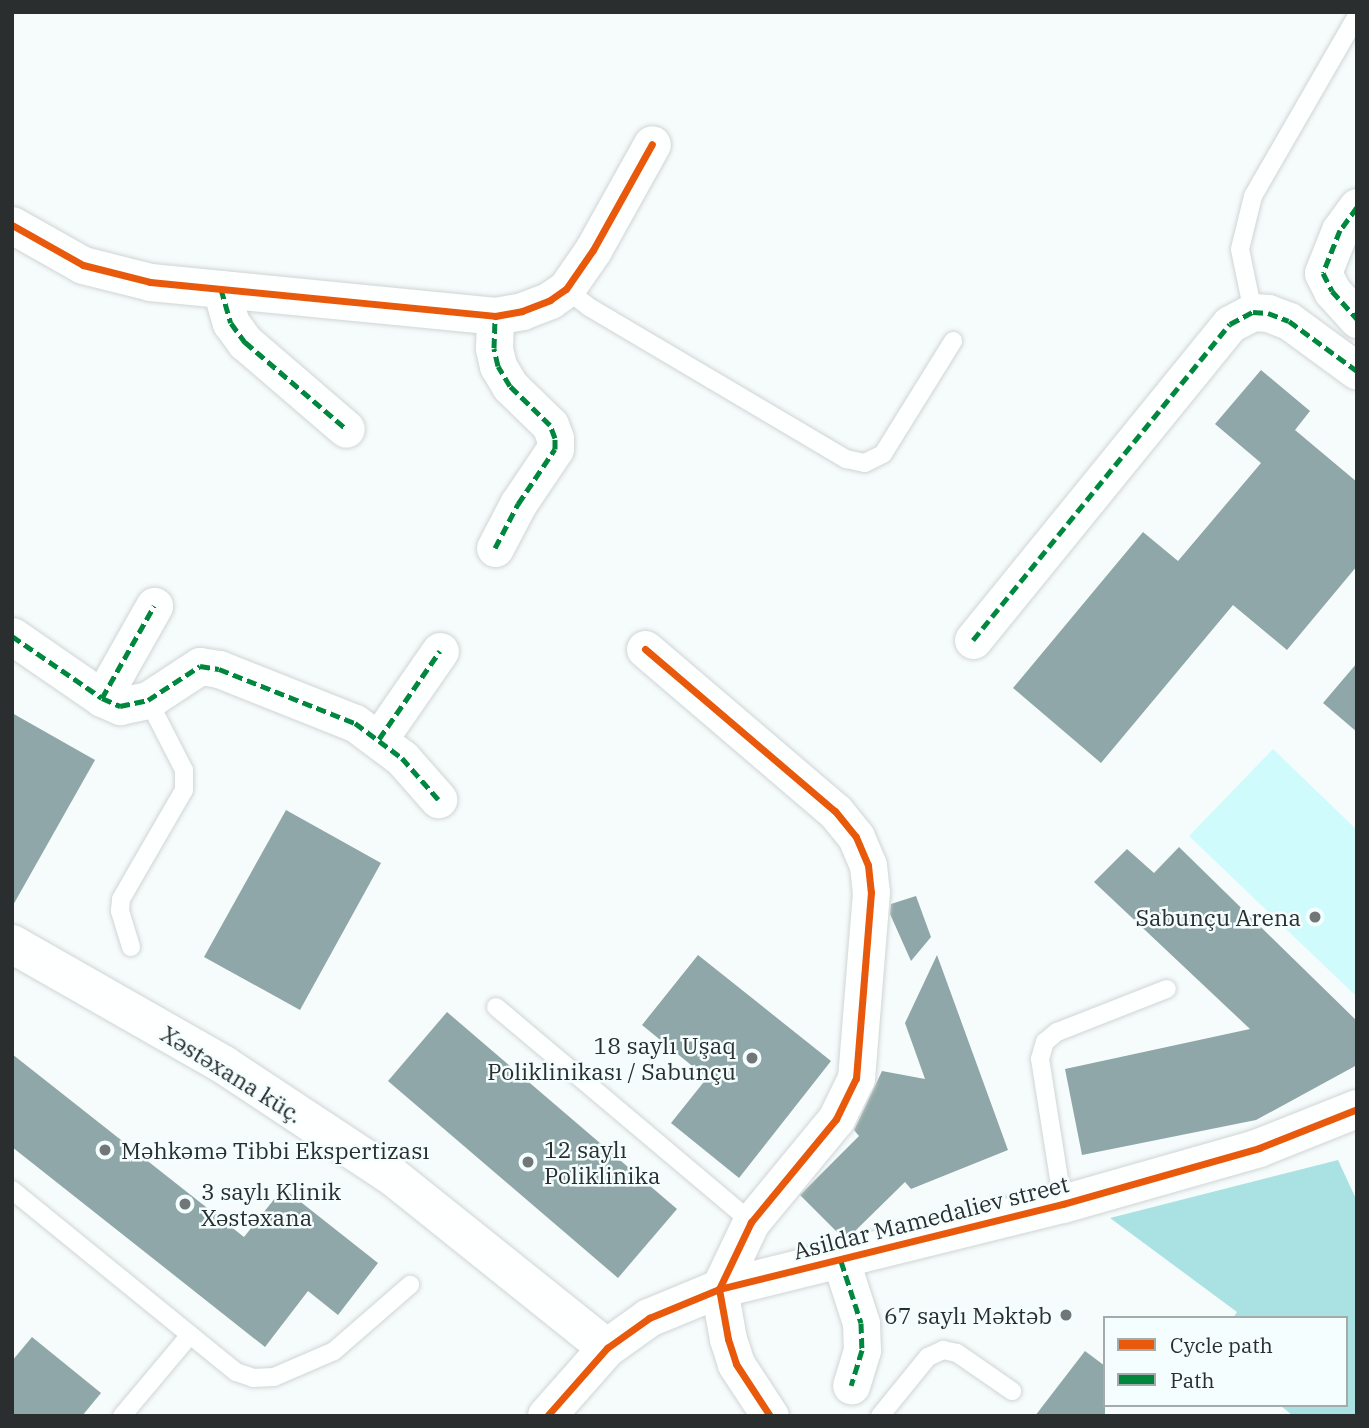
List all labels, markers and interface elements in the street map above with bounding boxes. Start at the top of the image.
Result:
place label: Sabunçu Arena [1135,903,1301,931]
marker: Sabunçu Arena [1307,909,1323,925]
street label: Xəstəxana küç. [156,1019,308,1129]
place label: 18 saylı Uşaq Poliklinikası / Sabunçu [487,1031,736,1085]
marker: 18 saylı Uşaq Poliklinikası / Sabunçu [742,1048,762,1068]
place label: 12 saylı Poliklinika [544,1135,661,1189]
place label: Məhkəmə Tibbi Ekspertizası [121,1136,430,1164]
marker: Məhkəmə Tibbi Ekspertizası [95,1140,115,1160]
marker: 12 saylı Poliklinika [518,1152,538,1172]
street label: Asildar Mamedaliev street [790,1169,1072,1265]
place label: 3 saylı Klinik Xəstəxana [201,1177,341,1231]
marker: 3 saylı Klinik Xəstəxana [175,1194,195,1214]
place label: 67 saylı Məktəb [884,1301,1052,1329]
marker: 67 saylı Məktəb [1058,1307,1074,1323]
legend [1103,1316,1348,1407]
text: Cycle path [1170,1331,1273,1359]
text: Path [1170,1366,1215,1394]

